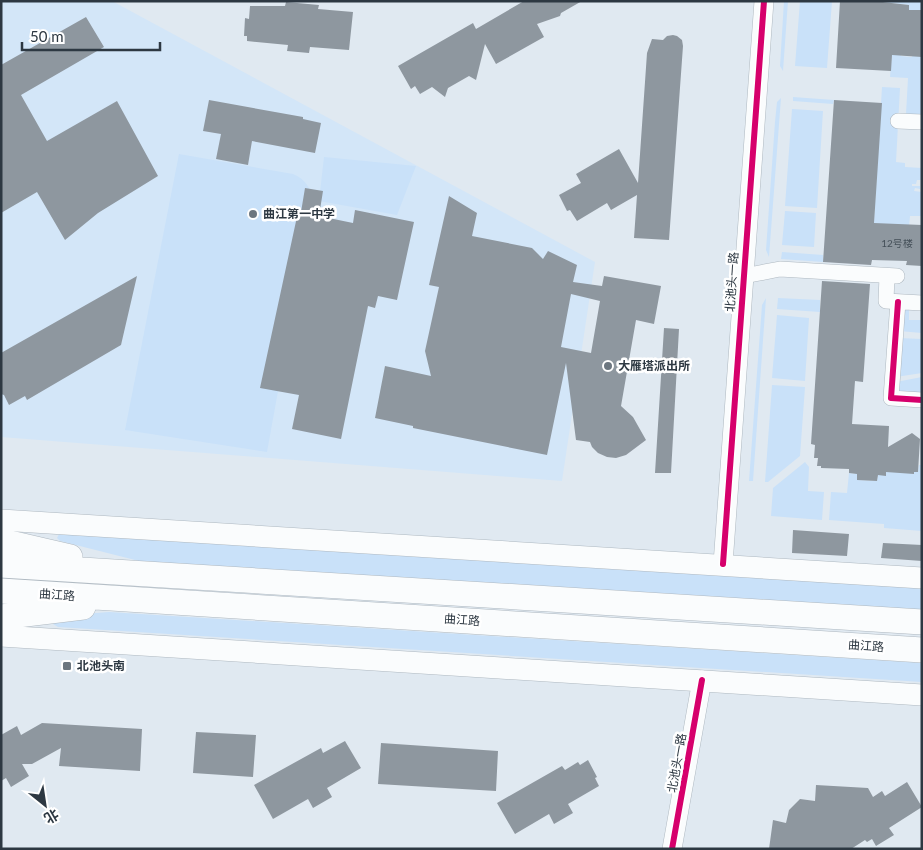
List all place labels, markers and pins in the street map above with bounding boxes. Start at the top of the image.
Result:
place label: 曲江第一中学 [263,206,335,221]
marker: 曲江第一中学 [247,208,259,220]
place label: 大雁塔派出所 [618,358,690,373]
marker: 大雁塔派出所 [602,360,614,372]
place label: 北池头南 [77,658,125,673]
marker: 北池头南 [61,660,73,672]

